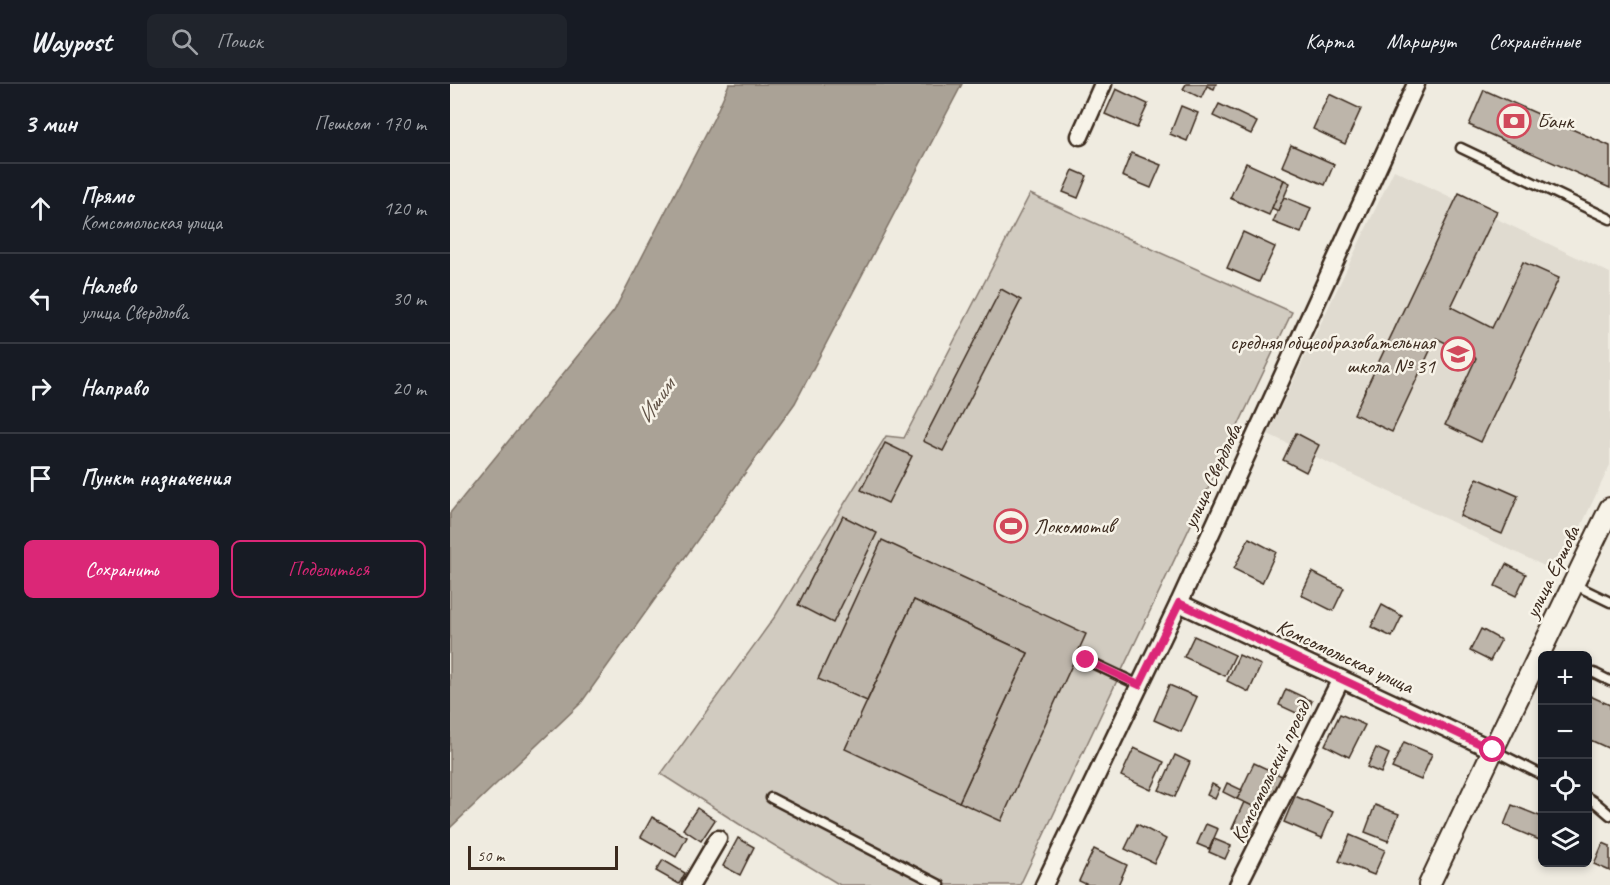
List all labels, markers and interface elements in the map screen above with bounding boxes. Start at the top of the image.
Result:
search box [147,14,567,68]
text: Waypost [30,24,111,59]
icon: search [168,25,201,58]
text: Поиск [216,27,263,55]
text: Карта [1305,28,1354,54]
text: Маршрут [1387,28,1456,54]
text: Сохранённые [1489,28,1580,54]
bank icon: Банк [1496,103,1532,139]
text: 3 мин [24,107,77,140]
place label: Банк [1537,108,1576,134]
text: Пешком · 170 m [314,111,426,136]
text: Прямо [81,182,133,210]
icon: ahead [24,192,57,225]
text: 120 m [383,196,426,221]
text: Комсомольская улица [81,210,222,235]
text: Налево [81,272,137,300]
icon: left [24,282,57,315]
text: 30 m [392,286,426,311]
text: улица Свердлова [81,300,188,325]
place label: средняя общеобразовательная школа № 31 [1230,329,1437,379]
school or university icon: средняя общеобразовательная школа № 31 [1440,336,1476,372]
water label: Ишим [631,370,684,429]
icon: right [24,372,57,405]
text: Направо [81,374,148,402]
text: 20 m [392,376,426,401]
street label: улица Свердлова [1176,417,1249,534]
icon: arrive [24,462,57,495]
text: Пункт назначения [81,464,230,492]
sports icon: Локомотив [993,508,1029,544]
place label: Локомотив [1034,513,1119,539]
street label: улица Ершова [1518,520,1586,624]
button: Сохранить [24,540,219,598]
button: Поделиться [231,540,426,598]
street label: Комсомольская улица [1272,613,1419,700]
route end [1072,646,1098,672]
map controls [1538,651,1592,867]
button: + [1538,651,1592,705]
street label: Комсомольский проезд [1224,695,1317,847]
button: − [1538,705,1592,759]
route start [1479,736,1505,762]
button: locate [1538,759,1592,813]
button: layers [1538,813,1592,867]
scale bar [468,843,618,870]
text: 50 m [477,846,504,866]

